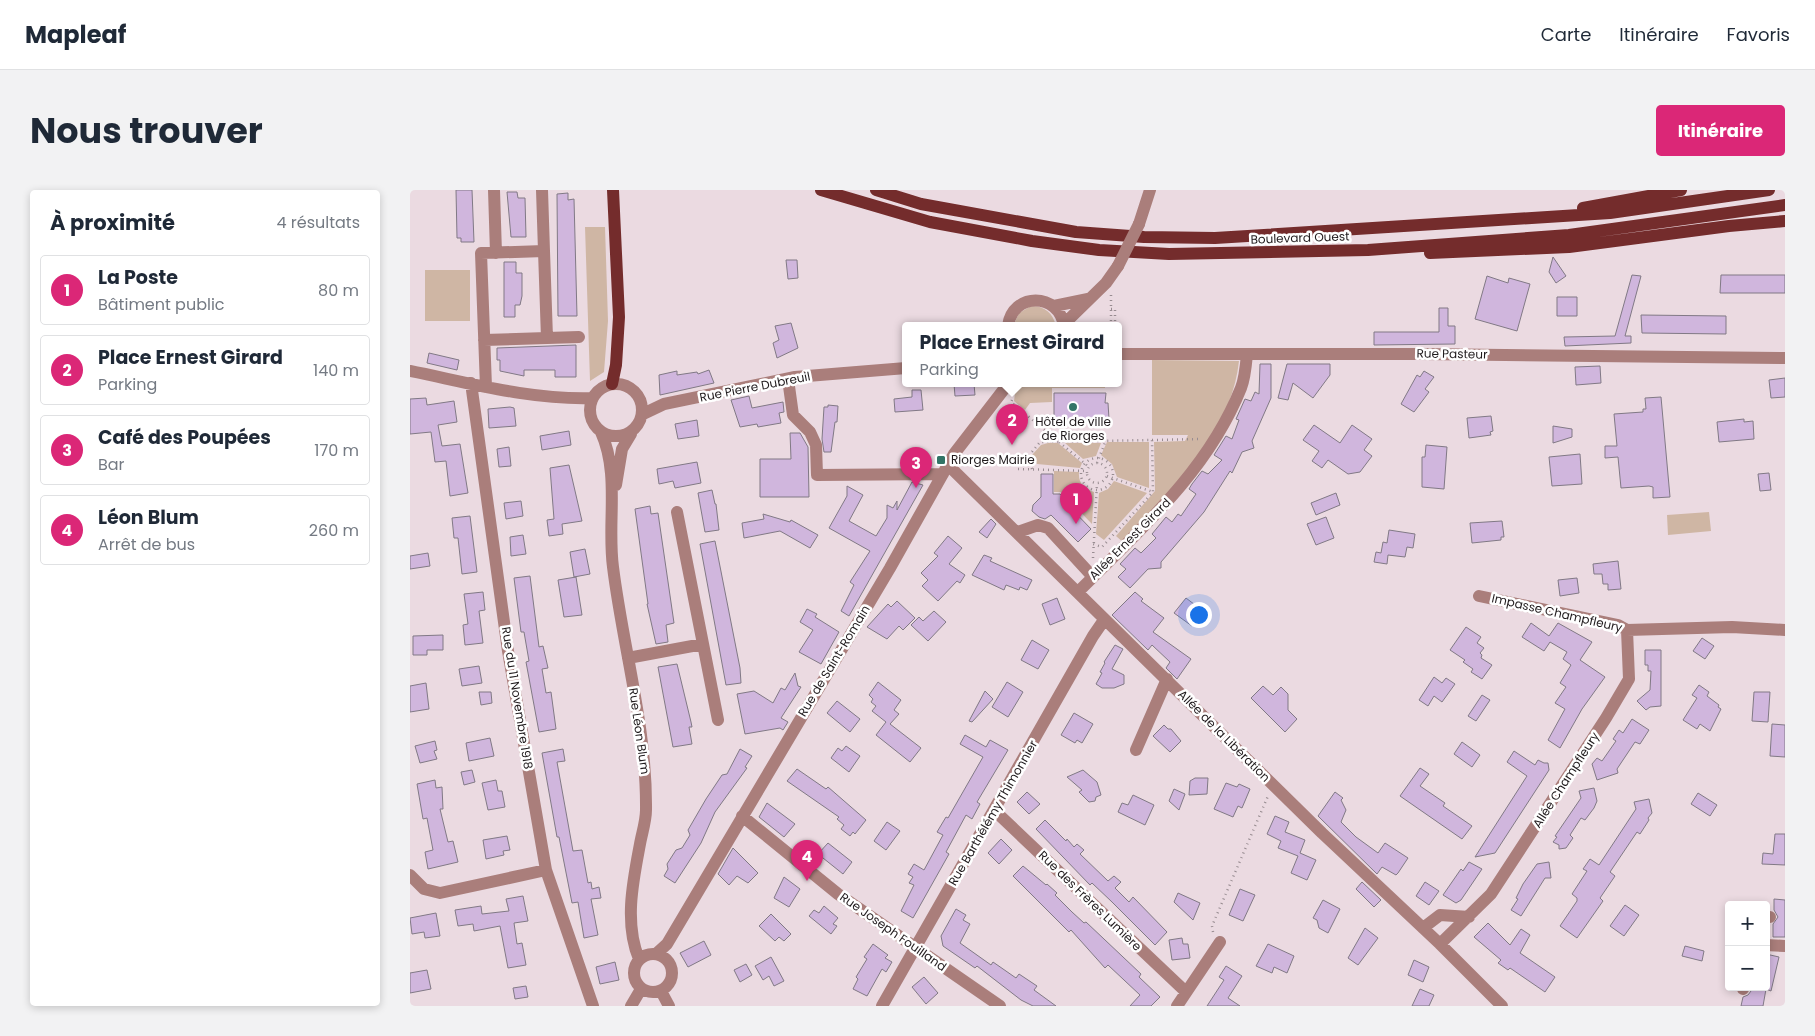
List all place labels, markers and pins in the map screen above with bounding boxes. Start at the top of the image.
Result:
marker: Hôtel de ville de Riorges [1067,401,1079,413]
pin: 2 [996,404,1028,445]
place label: Hôtel de ville de Riorges [1035,413,1111,444]
pin: 3 [900,447,932,488]
place label: Riorges Mairie [951,451,1035,468]
marker: Riorges Mairie [935,454,947,466]
pin: 1 [1060,483,1092,524]
pin: 4 [791,840,823,881]

